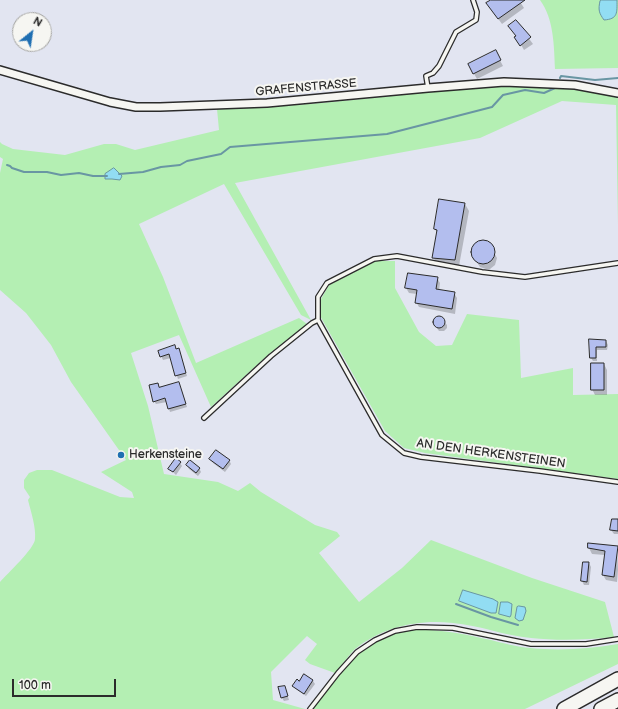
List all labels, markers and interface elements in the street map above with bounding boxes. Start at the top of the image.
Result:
north arrow [12,12,52,52]
text: N [31,14,45,30]
street label: GRAFENSTRASSE [255,76,357,100]
street label: AN DEN HERKENSTEINEN [416,436,566,472]
place label: Herkensteine [129,448,202,462]
marker: Herkensteine [116,450,126,460]
scale bar [14,671,118,697]
text: 100 m [19,678,51,693]

